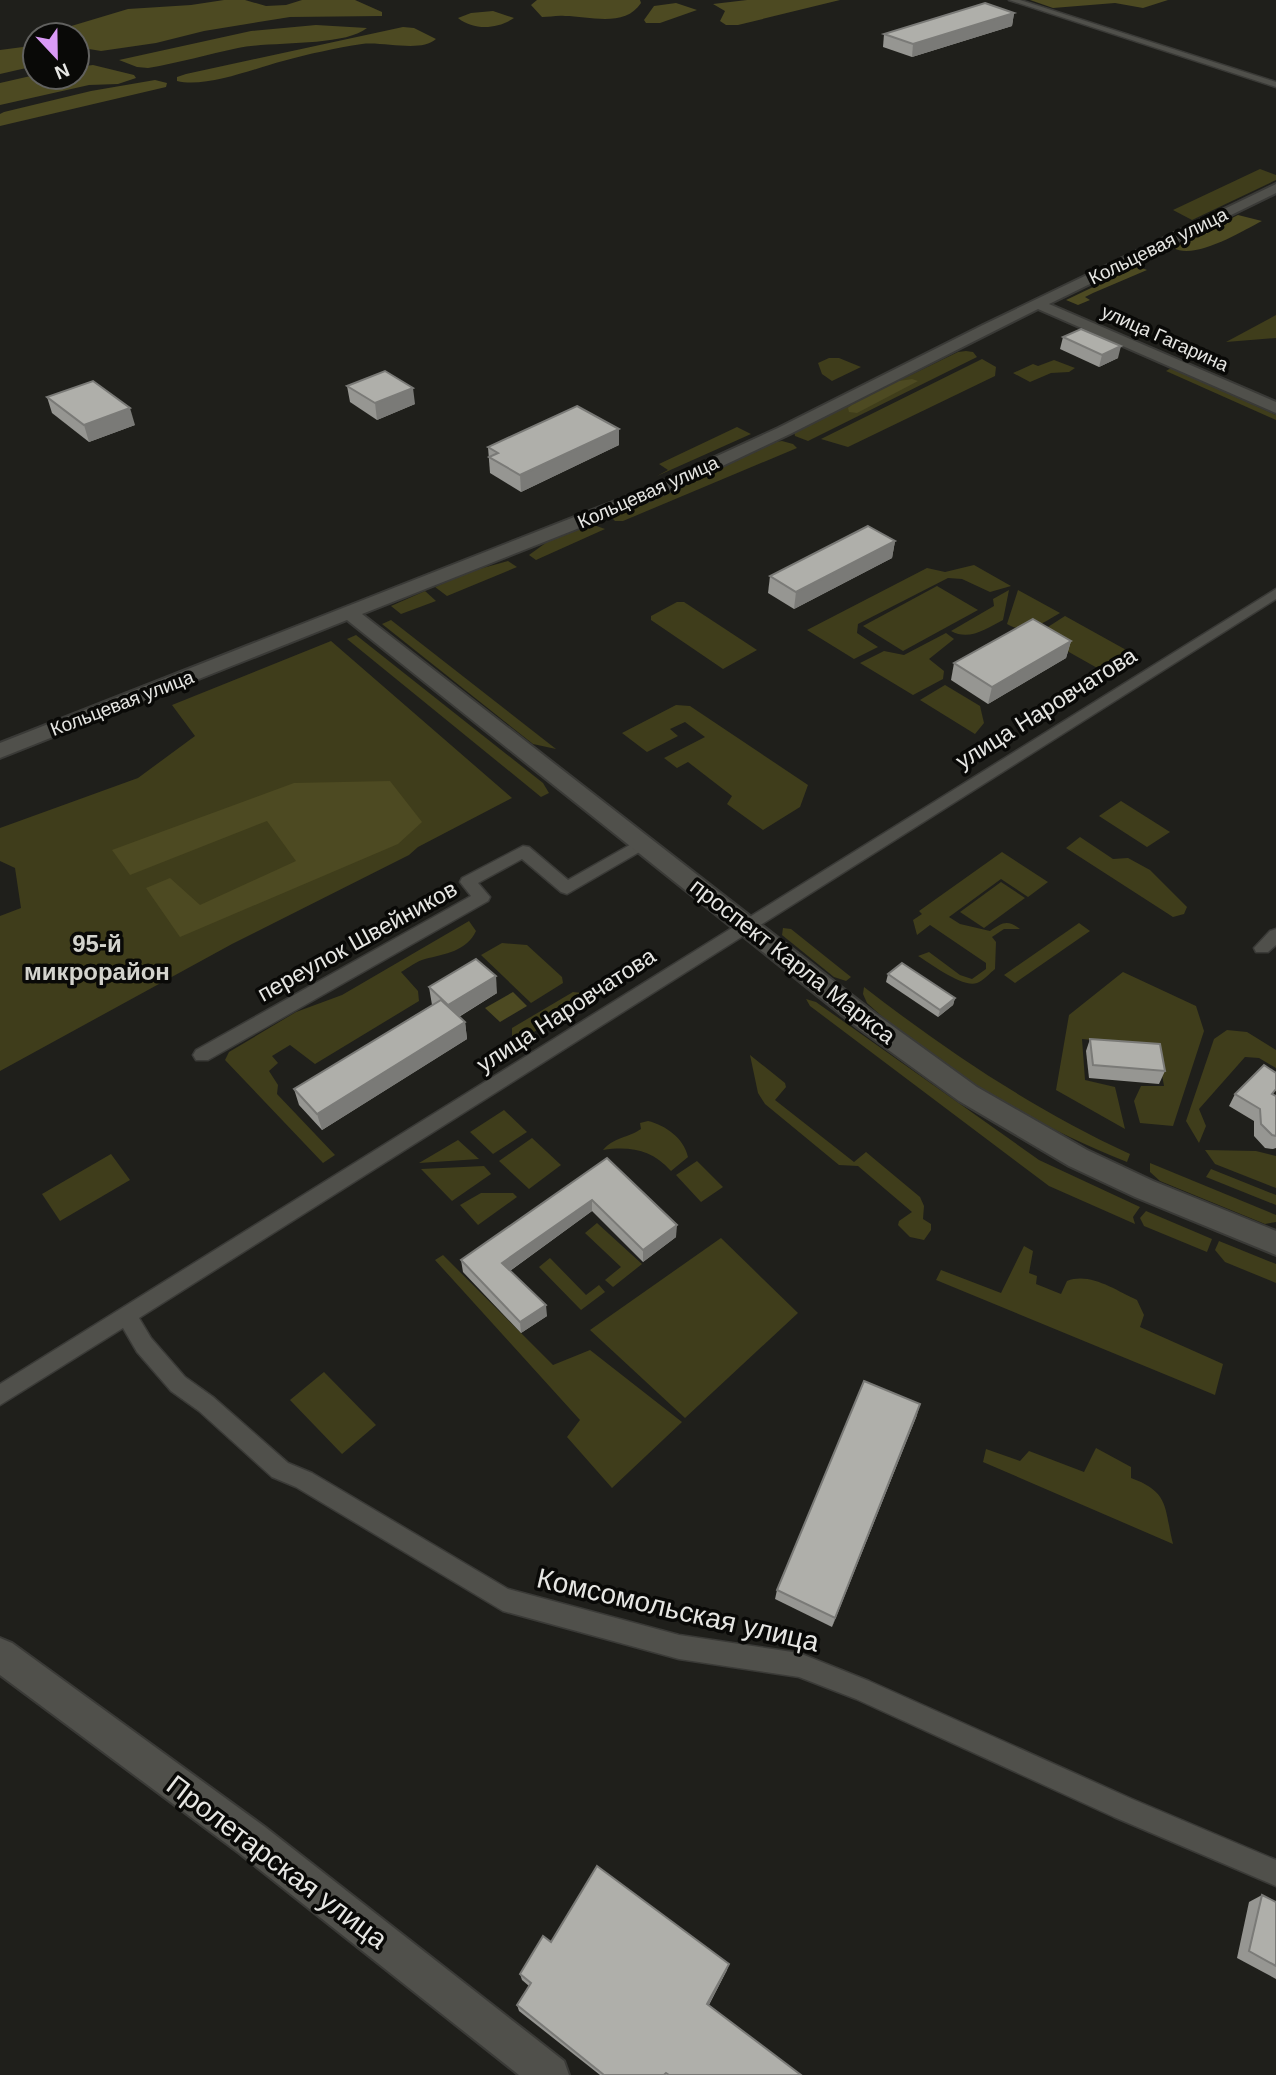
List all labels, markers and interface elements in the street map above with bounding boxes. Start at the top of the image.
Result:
north arrow [21,21,91,91]
text: N [52,59,72,84]
street label: Кольцевая улица [1085,203,1231,289]
street label: улица Гагарина [1098,301,1232,376]
street label: Кольцевая улица [574,451,722,532]
street label: улица Наровчатова [951,642,1141,774]
street label: Кольцевая улица [47,666,197,740]
street label: проспект Карла Маркса [686,873,901,1049]
street label: переулок Швейников [253,875,461,1007]
district label: 95-й микрорайон [24,930,170,985]
street label: улица Наровчатова [472,942,660,1078]
street label: Комсомольская улица [534,1562,822,1658]
street label: Пролетарская улица [161,1769,394,1955]

